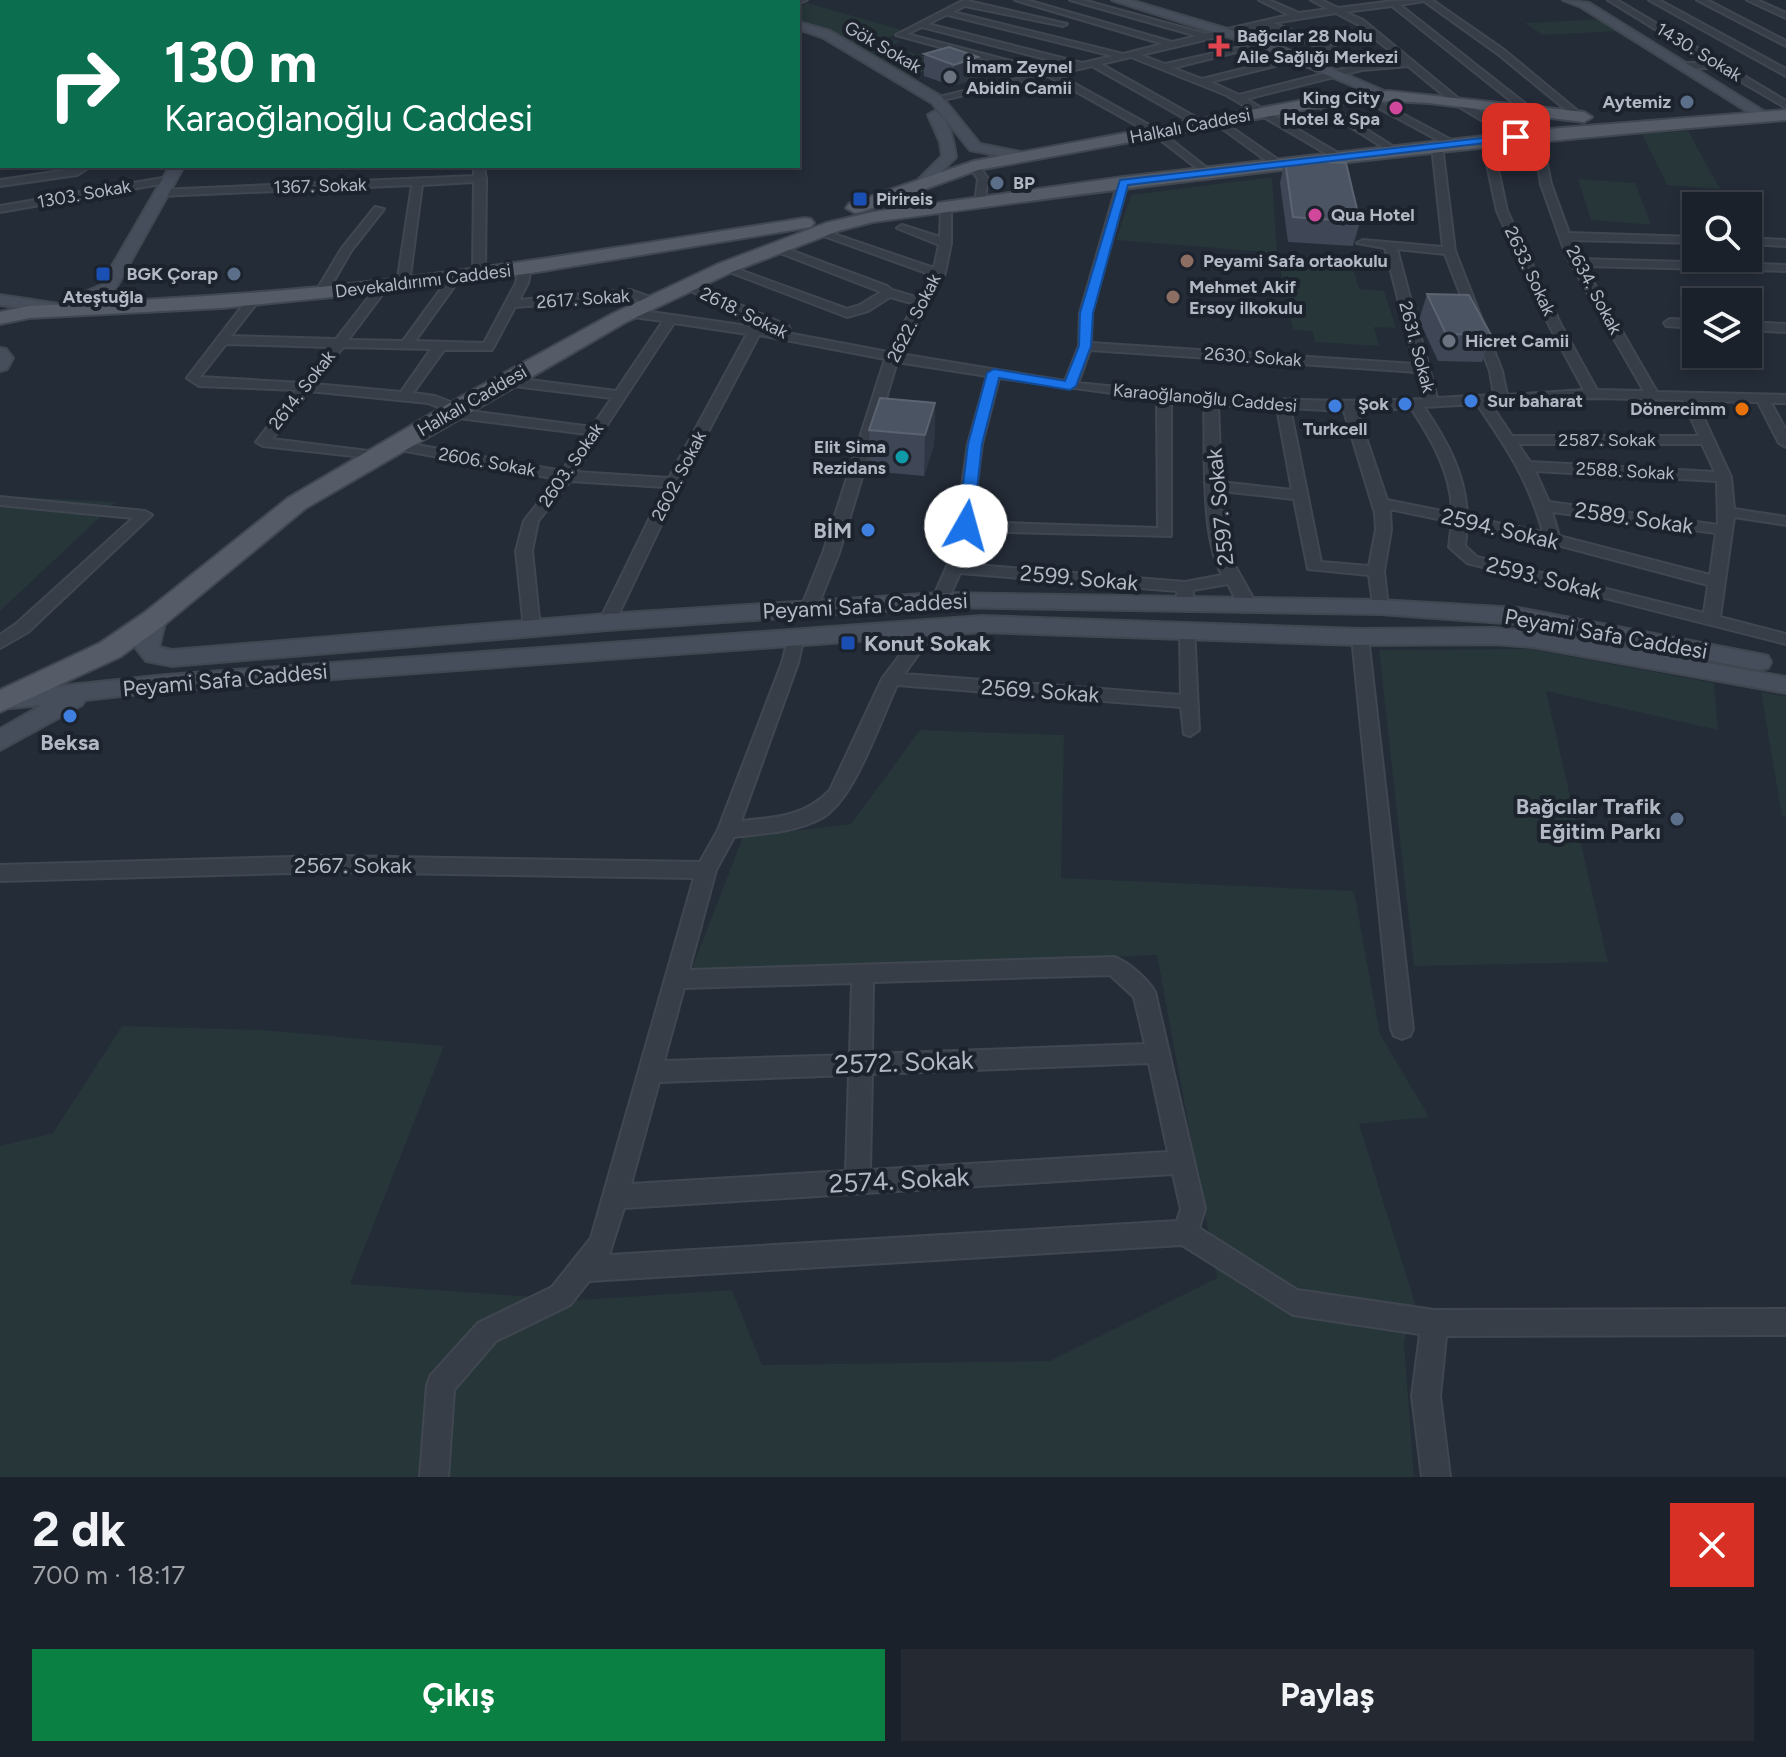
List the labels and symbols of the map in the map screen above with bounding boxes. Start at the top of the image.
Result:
street label: Gök Sokak [841,16,926,78]
street label: 1430. Sokak [1652,18,1746,86]
place label: Bağcılar 28 Nolu Aile Sağlığı Merkezi [1237,25,1398,68]
marker: Bağcılar 28 Nolu Aile Sağlığı Merkezi [1208,35,1230,57]
place label: İmam Zeynel Abidin Camii [966,56,1072,99]
marker: İmam Zeynel Abidin Camii [941,68,959,86]
place label: King City Hotel & Spa [1283,87,1381,130]
place label: Aytemiz [1602,91,1671,113]
marker: Aytemiz [1678,93,1696,111]
marker: King City Hotel & Spa [1387,99,1405,117]
pin [1482,103,1550,171]
street label: Halkalı Caddesi [1128,104,1252,148]
place label: BP [1013,172,1035,194]
street label: 1367. Sokak [273,173,367,199]
marker: BP [988,174,1006,192]
street label: 1303. Sokak [35,175,133,213]
place label: Pirireis [876,188,934,210]
marker: Pirireis [851,190,869,208]
place label: Qua Hotel [1331,204,1415,226]
marker: Qua Hotel [1306,206,1324,224]
street label: 2633. Sokak [1500,223,1560,319]
street label: 2634. Sokak [1561,242,1627,338]
place label: Peyami Safa ortaokulu [1203,250,1388,272]
marker: Peyami Safa ortaokulu [1178,252,1196,270]
street label: Devekaldırımı Caddesi [334,259,512,303]
place label: BGK Çorap [127,263,218,285]
marker: Ateştuğla [94,265,112,283]
marker: BGK Çorap [225,265,243,283]
street label: 2622. Sokak [882,270,946,366]
place label: Mehmet Akif Ersoy ilkokulu [1189,276,1303,319]
street label: 2618. Sokak [697,282,792,344]
street label: 2617. Sokak [536,285,631,313]
place label: Ateştuğla [63,286,143,308]
marker: Mehmet Akif Ersoy ilkokulu [1164,288,1182,306]
street label: 2631. Sokak [1394,299,1440,395]
place label: Hicret Camii [1465,330,1569,352]
marker: Hicret Camii [1440,332,1458,350]
street label: 2630. Sokak [1203,343,1303,371]
street label: 2614. Sokak [264,346,340,434]
street label: Halkalı Caddesi [413,361,531,441]
street label: Karaoğlanoğlu Caddesi [1112,379,1298,417]
place label: Sur baharat [1487,390,1583,412]
marker: Sur baharat [1462,392,1480,410]
place label: Şok [1358,393,1389,415]
marker: Şok [1396,395,1414,413]
marker: Turkcell [1326,397,1344,415]
place label: Dönercimm [1630,398,1726,420]
marker: Dönercimm [1733,400,1751,418]
street label: 2603. Sokak [534,418,608,511]
place label: Turkcell [1303,418,1367,440]
street label: 2602. Sokak [647,427,711,525]
street label: 2587. Sokak [1558,429,1656,451]
place label: Elit Sima Rezidans [812,436,887,479]
street label: 2606. Sokak [437,443,537,481]
street label: 2597. Sokak [1200,447,1240,567]
marker: Elit Sima Rezidans [893,448,911,466]
street label: 2588. Sokak [1575,457,1675,485]
position arrow [924,484,1008,568]
street label: 2589. Sokak [1573,496,1695,540]
street label: 2594. Sokak [1439,502,1562,556]
place label: BİM [813,517,852,544]
marker: BİM [859,521,877,539]
street label: 2593. Sokak [1484,551,1605,605]
street label: 2599. Sokak [1019,559,1140,597]
street label: Peyami Safa Caddesi [762,587,968,625]
street label: Peyami Safa Caddesi [1502,603,1710,665]
place label: Konut Sokak [864,630,991,657]
marker: Konut Sokak [839,634,857,652]
street label: Peyami Safa Caddesi [121,658,329,702]
street label: 2569. Sokak [980,673,1100,709]
marker: Beksa [61,707,79,725]
place label: Beksa [40,729,100,756]
place label: Bağcılar Trafik Eğitim Parkı [1516,793,1661,845]
marker: Bağcılar Trafik Eğitim Parkı [1668,810,1686,828]
street label: 2567. Sokak [294,852,412,879]
street label: 2572. Sokak [834,1044,974,1080]
street label: 2574. Sokak [828,1160,970,1200]

